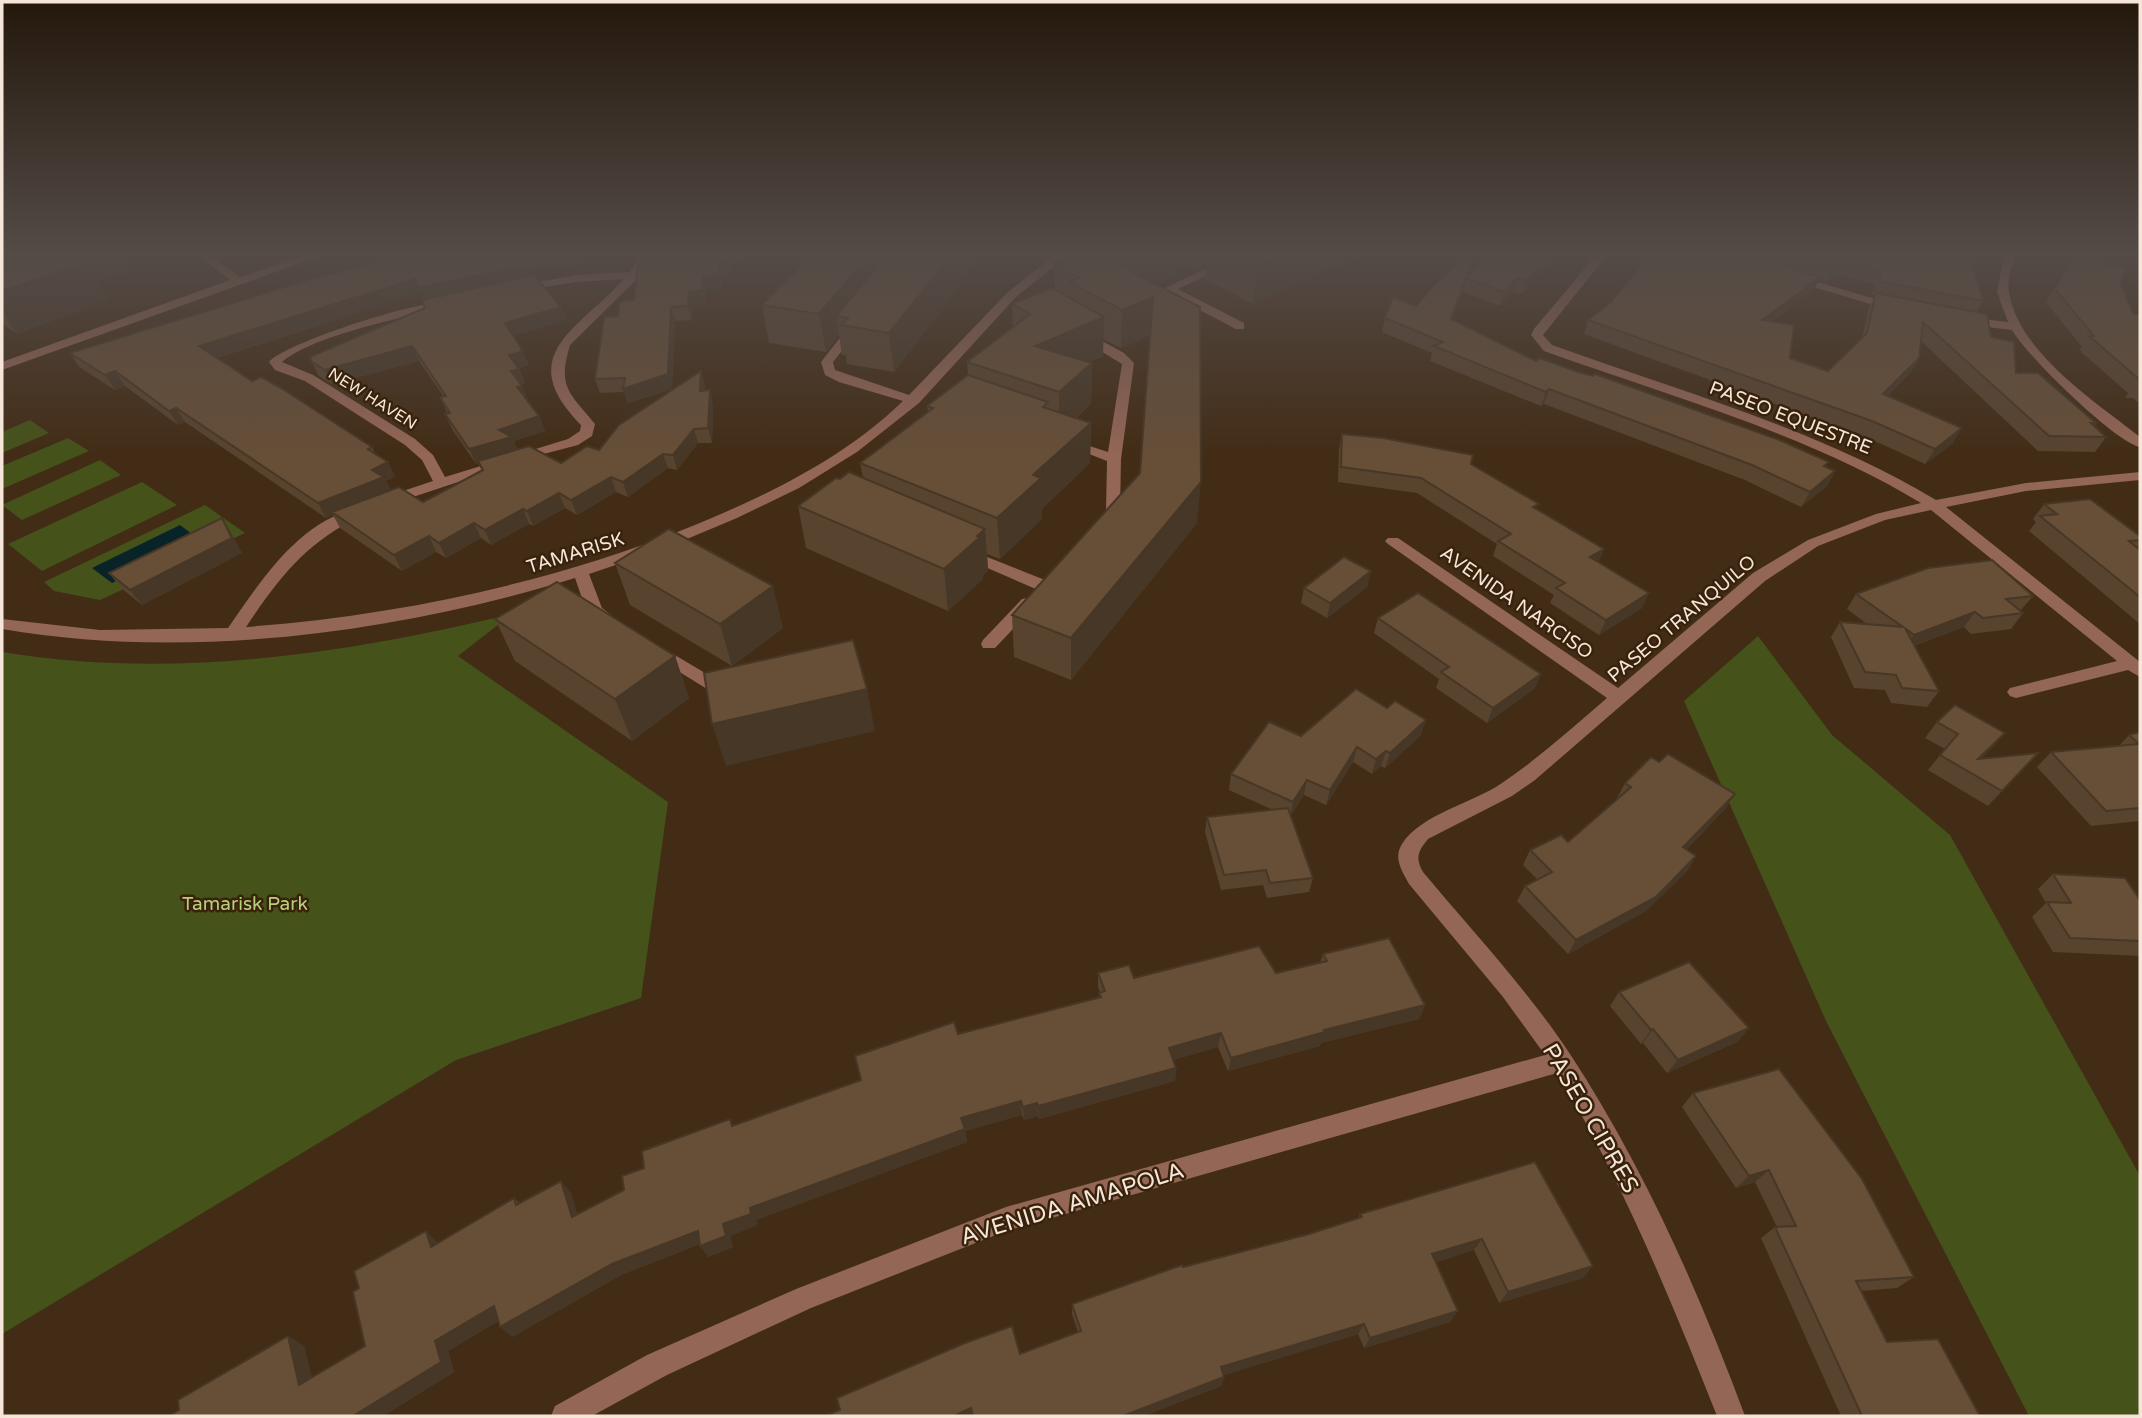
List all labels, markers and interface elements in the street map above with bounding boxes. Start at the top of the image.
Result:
street label: NEW HAVEN [324,364,421,434]
street label: PASEO EQUESTRE [1706,377,1875,459]
street label: TAMARISK [524,528,627,578]
street label: AVENIDA NARCISO [1436,542,1597,664]
street label: PASEO TRANQUILO [1603,550,1760,687]
park label: Tamarisk Park [182,893,308,915]
street label: PASEO CIPRES [1536,1039,1644,1198]
street label: AVENIDA AMAPOLA [957,1157,1188,1251]

